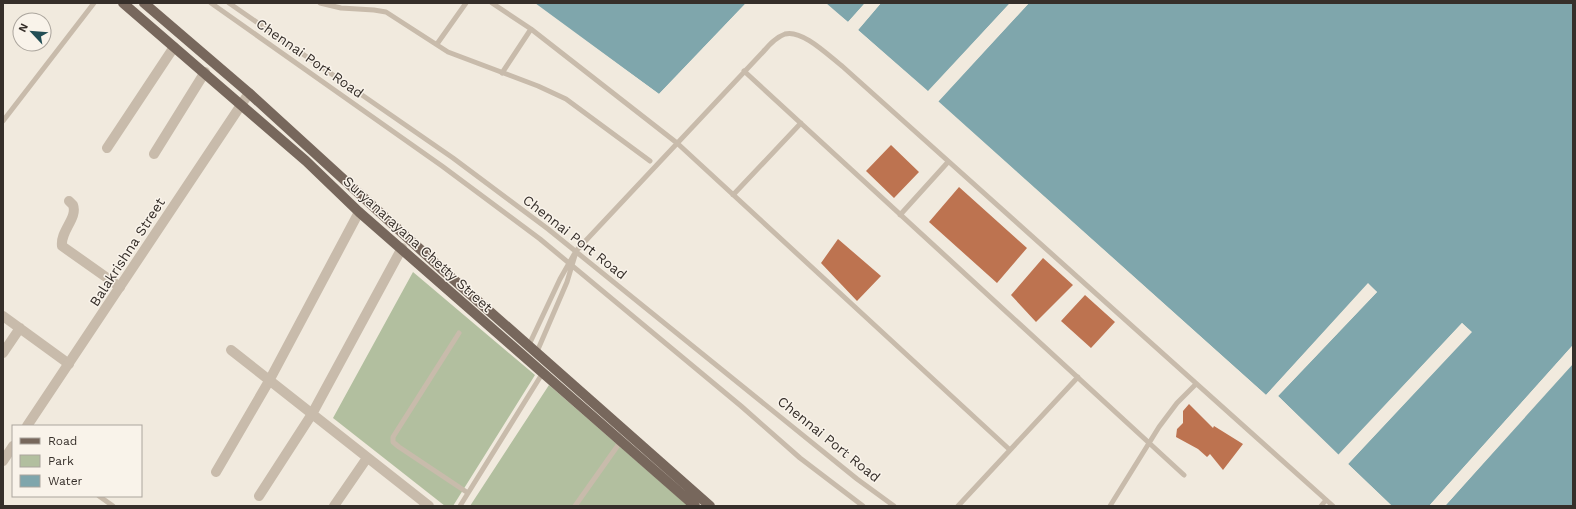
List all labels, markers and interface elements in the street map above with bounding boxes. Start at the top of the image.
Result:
north arrow [12,12,52,52]
street label: Chennai Port Road [253,15,367,101]
text: N [16,21,31,34]
street label: Suryanarayana Chetty Street [340,173,496,315]
street label: Chennai Port Road [520,192,630,282]
street label: Balakrishna Street [86,195,168,309]
street label: Chennai Port Road [775,393,883,485]
legend [12,425,142,497]
text: Road [48,434,77,448]
text: Park [48,454,74,468]
text: Water [48,474,83,488]

